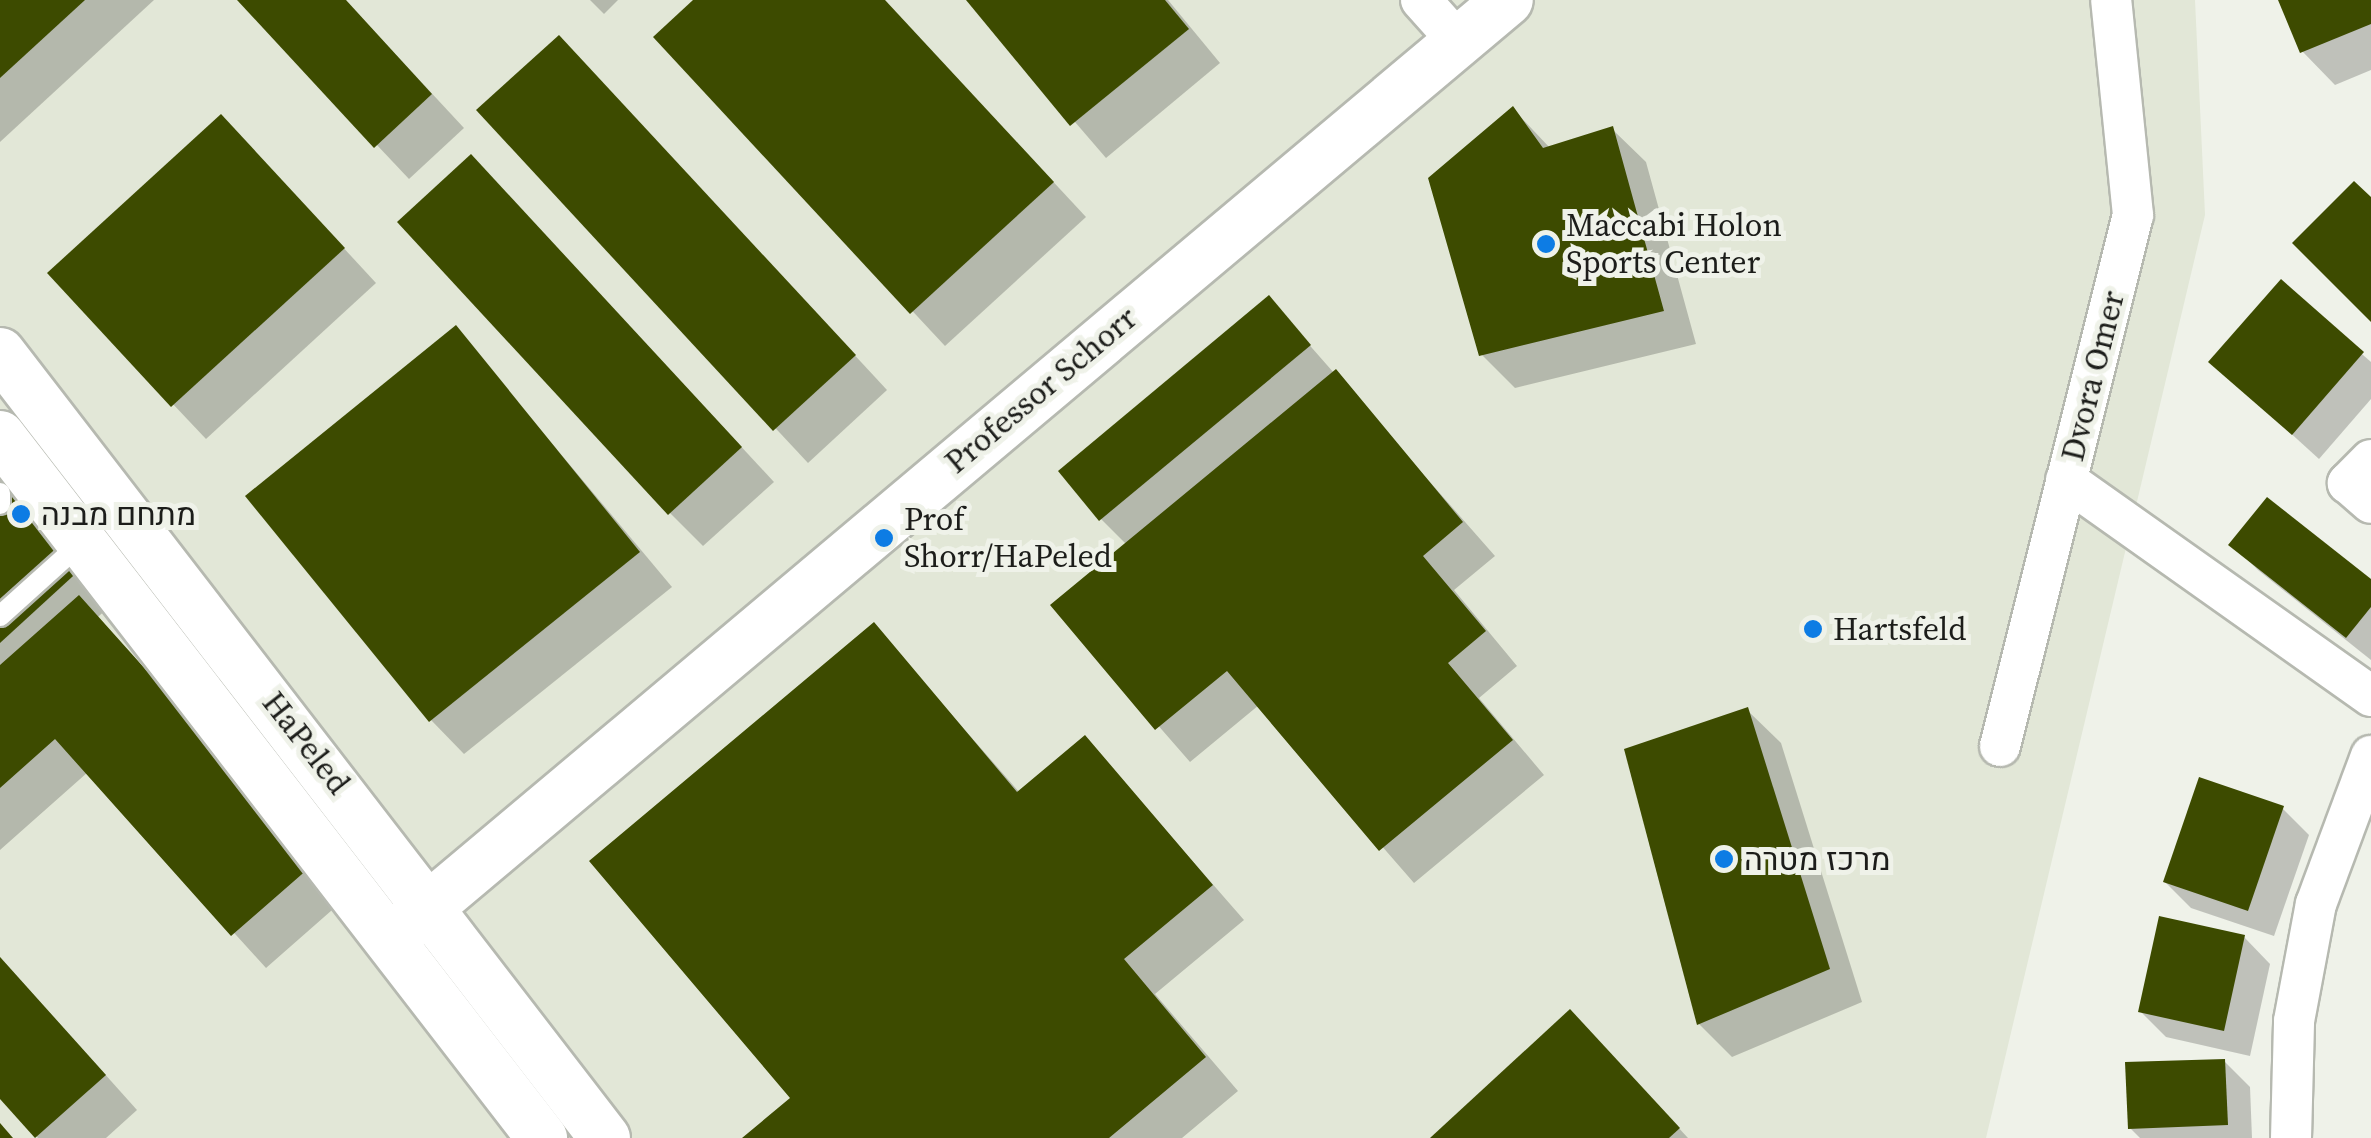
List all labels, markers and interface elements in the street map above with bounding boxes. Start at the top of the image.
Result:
place label: Maccabi Holon Sports Center [1566,207,1782,282]
marker: Maccabi Holon Sports Center [1535,233,1557,255]
street label: Dvora Omer [2053,287,2133,465]
street label: Professor Schorr [937,299,1145,481]
place label: מתחם מבנה [41,495,196,533]
place label: Prof Shorr/HaPeled [904,501,1112,576]
marker: מתחם מבנה [10,503,32,525]
marker: Prof Shorr/HaPeled [873,527,895,549]
place label: Hartsfeld [1833,610,1967,648]
marker: Hartsfeld [1802,618,1824,640]
street label: HaPeled [254,684,358,802]
place label: מרכז מטרה [1744,840,1891,878]
marker: מרכז מטרה [1713,848,1735,870]

